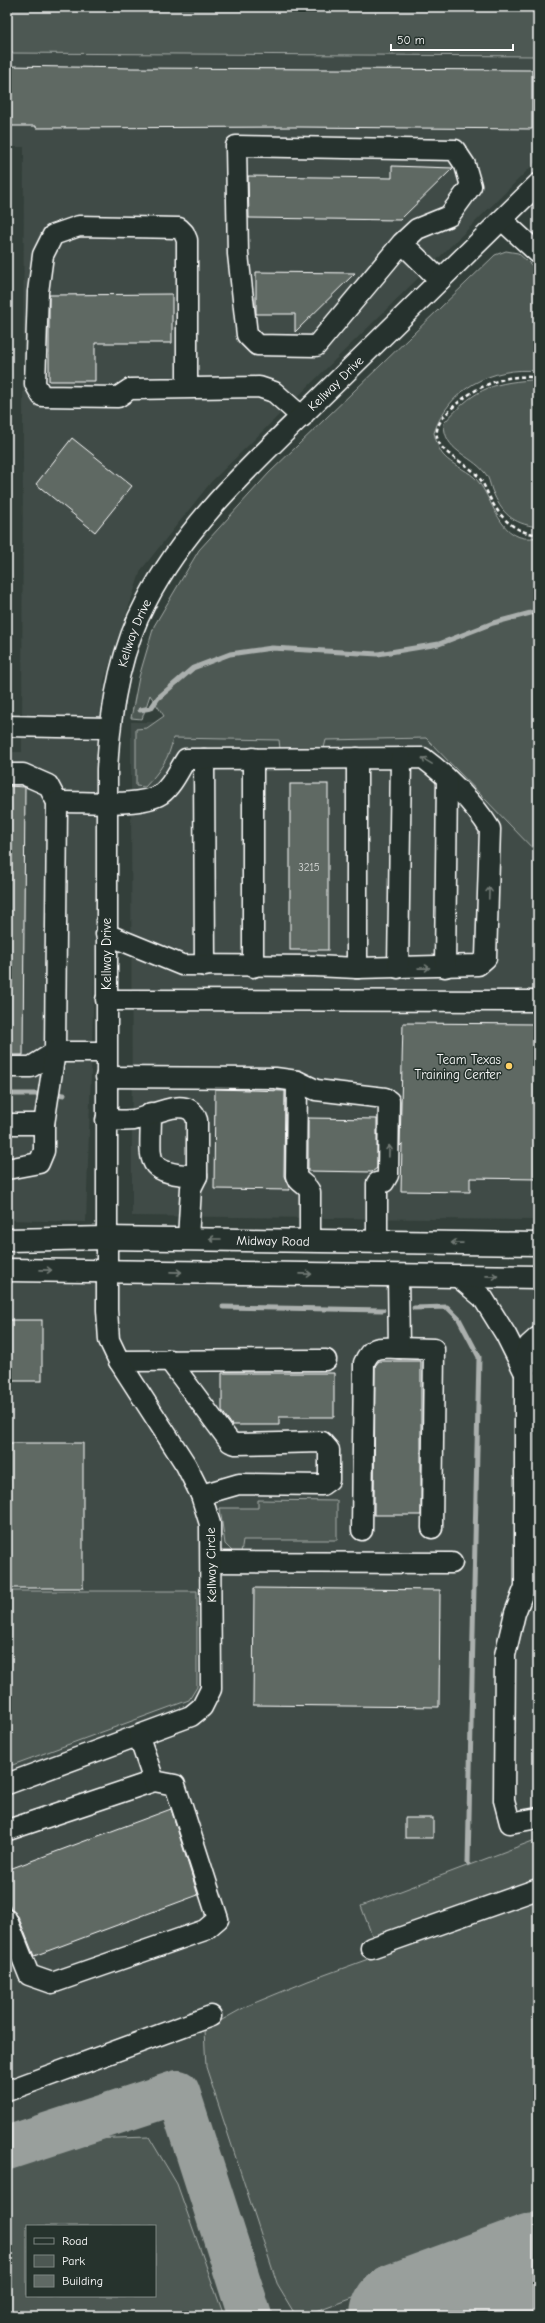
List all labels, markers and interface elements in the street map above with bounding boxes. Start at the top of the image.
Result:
scale bar [391,26,513,52]
text: 50 m [397,33,425,47]
street label: Kellway Drive [304,352,366,414]
street label: Kellway Drive [114,596,154,669]
one-way arrow [421,757,432,766]
house number: 3215 [298,861,320,874]
one-way arrow [485,887,492,900]
street label: Kellway Drive [99,918,114,990]
one-way arrow [417,964,430,971]
place label: Team Texas Training Center [414,1052,502,1082]
marker: Team Texas Training Center [504,1061,514,1071]
one-way arrow [385,1145,393,1158]
street label: Midway Road [236,1232,310,1248]
one-way arrow [209,1235,222,1243]
one-way arrow [451,1239,464,1246]
one-way arrow [39,1266,52,1274]
one-way arrow [169,1269,182,1276]
one-way arrow [299,1270,312,1278]
one-way arrow [485,1273,498,1280]
street label: Kellway Circle [203,1527,219,1603]
legend [26,2225,156,2297]
text: Road [62,2234,88,2248]
text: Park [62,2254,85,2268]
text: Building [62,2274,103,2288]

